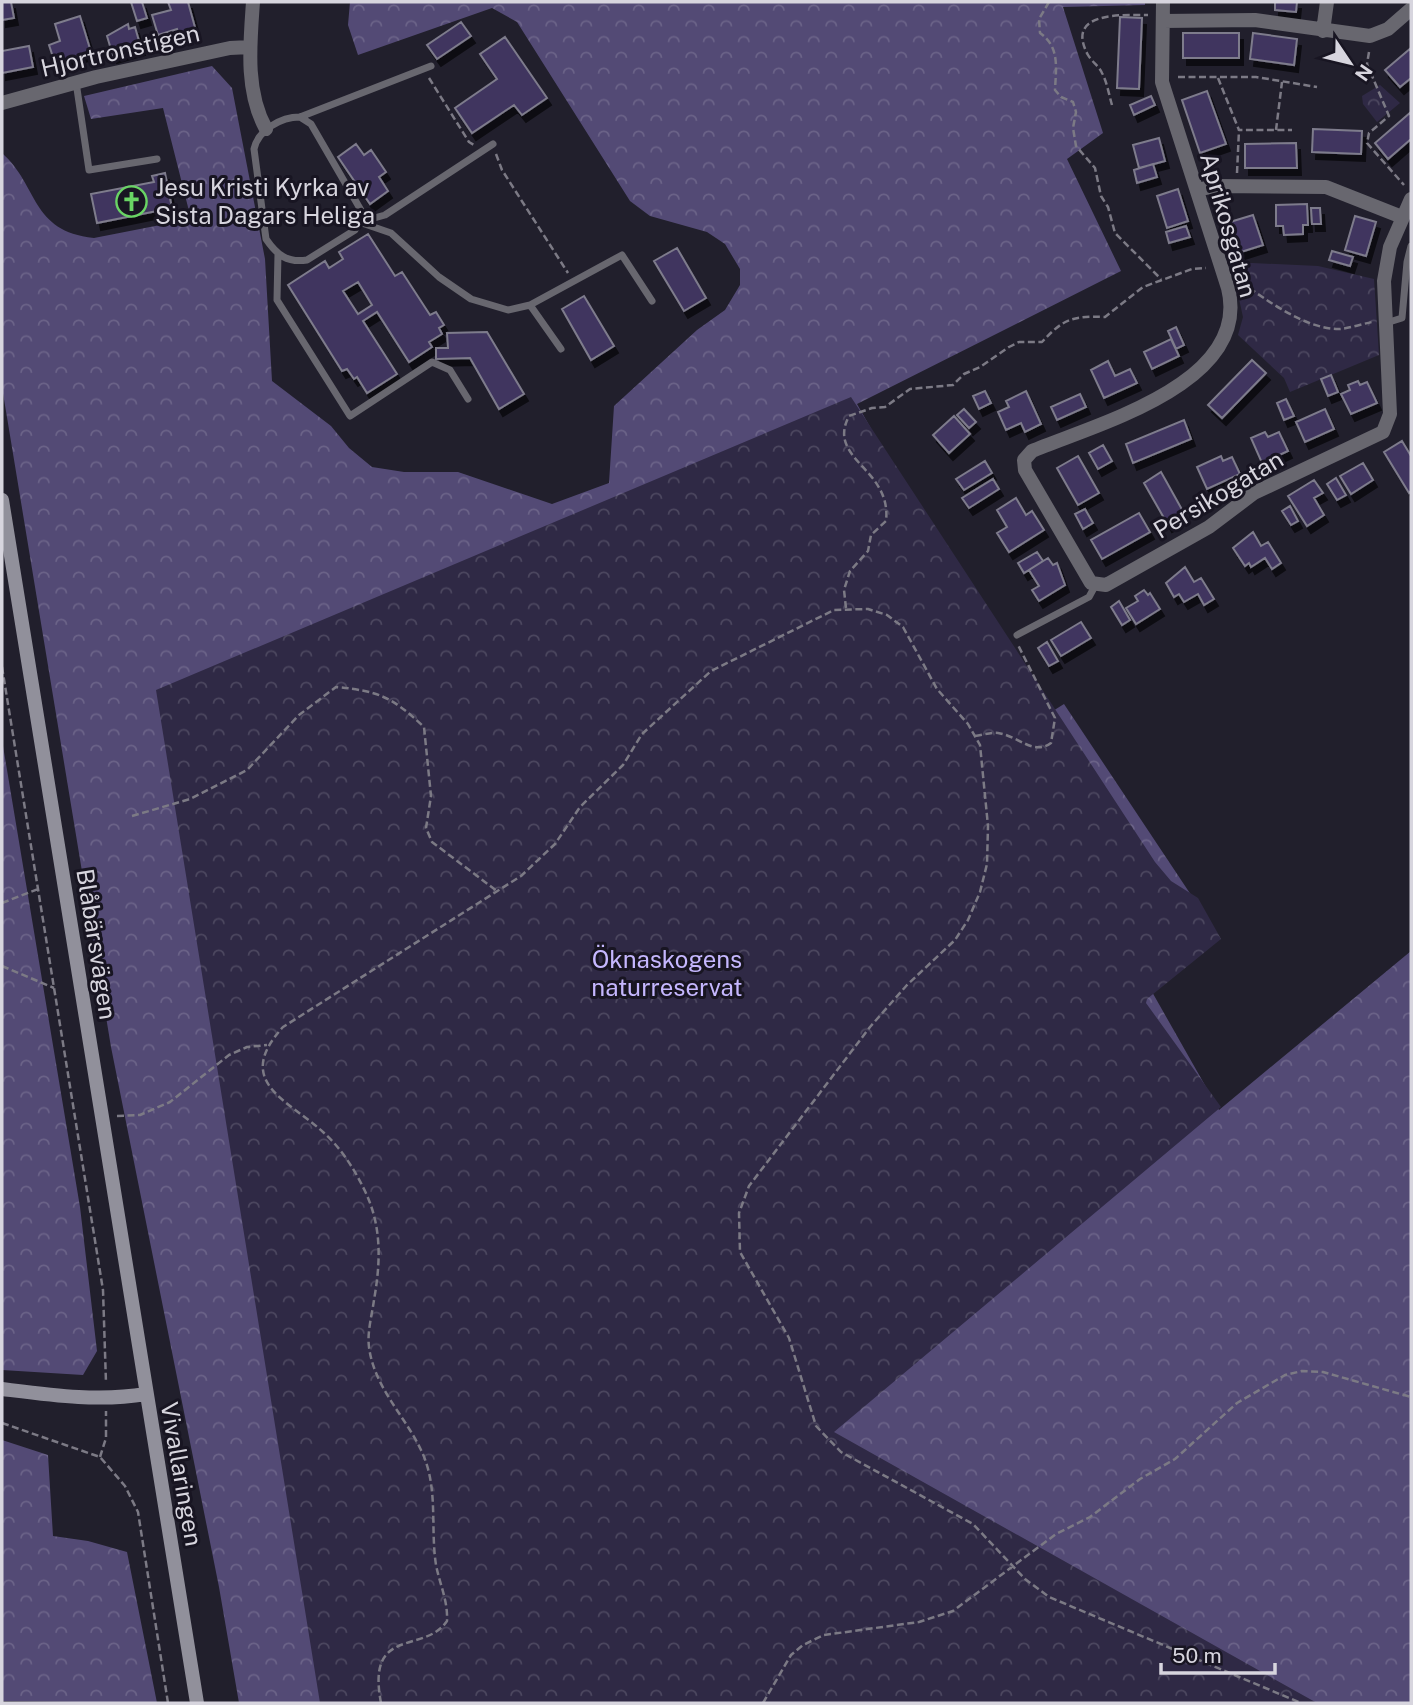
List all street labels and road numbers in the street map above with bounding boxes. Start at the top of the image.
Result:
street label: Hjortronstigen [38,18,202,82]
street label: Aprikosgatan [1195,150,1263,300]
street label: Persikogatan [1148,444,1288,544]
street label: Blåbärsvägen [71,867,123,1021]
street label: Vivallaringen [156,1400,208,1548]

